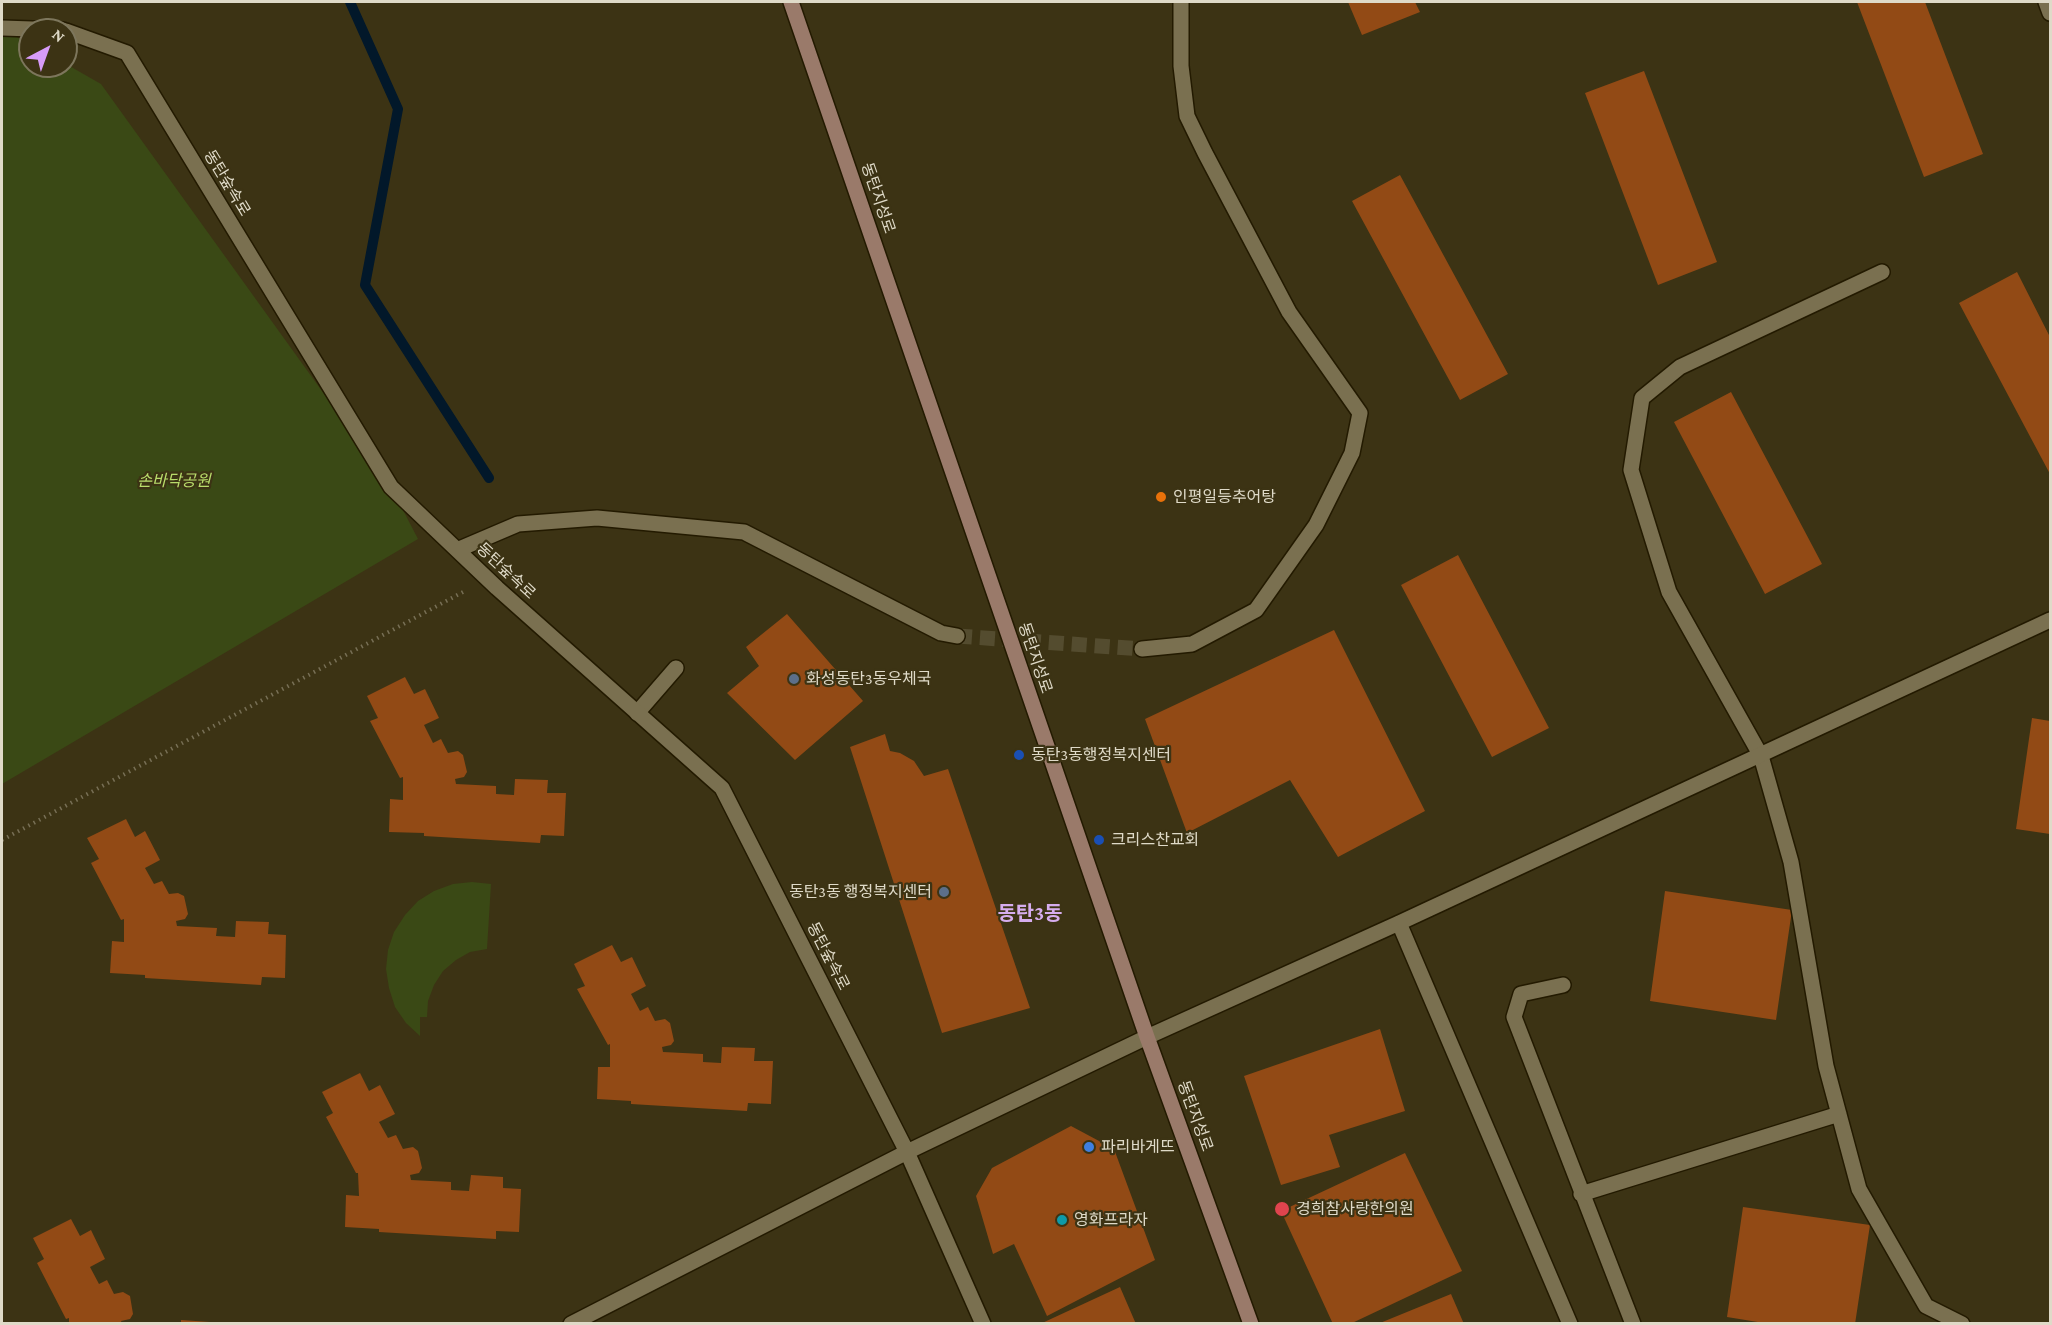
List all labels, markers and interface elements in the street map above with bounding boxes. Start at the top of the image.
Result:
north arrow [18,18,78,78]
text: N [49,26,69,46]
street label: 동탄숲속로 [200,147,254,219]
street label: 동탄지성로 [857,160,899,236]
park label: 손바닥공원 [137,471,211,491]
place label: 인평일등추어탕 [1173,487,1276,507]
marker: 인평일등추어탕 [1154,490,1168,504]
street label: 동탄숲속로 [473,539,539,603]
street label: 동탄지성로 [1014,620,1056,696]
place label: 화성동탄3동우체국 [806,669,931,689]
marker: 화성동탄3동우체국 [787,672,801,686]
place label: 동탄3동행정복지센터 [1031,745,1171,765]
marker: 동탄3동행정복지센터 [1012,748,1026,762]
place label: 크리스찬교회 [1111,830,1199,850]
marker: 크리스찬교회 [1092,833,1106,847]
place label: 동탄3동 행정복지센터 [789,882,932,902]
marker: 동탄3동 행정복지센터 [937,885,951,899]
district label: 동탄3동 [998,902,1062,926]
street label: 동탄숲속로 [803,919,853,993]
street label: 동탄지성로 [1173,1078,1217,1154]
place label: 파리바게뜨 [1101,1137,1175,1157]
marker: 파리바게뜨 [1082,1140,1096,1154]
place label: 경희참사랑한의원 [1296,1199,1414,1219]
marker: 경희참사랑한의원 [1273,1200,1291,1218]
place label: 영화프라자 [1074,1210,1148,1230]
marker: 영화프라자 [1055,1213,1069,1227]

